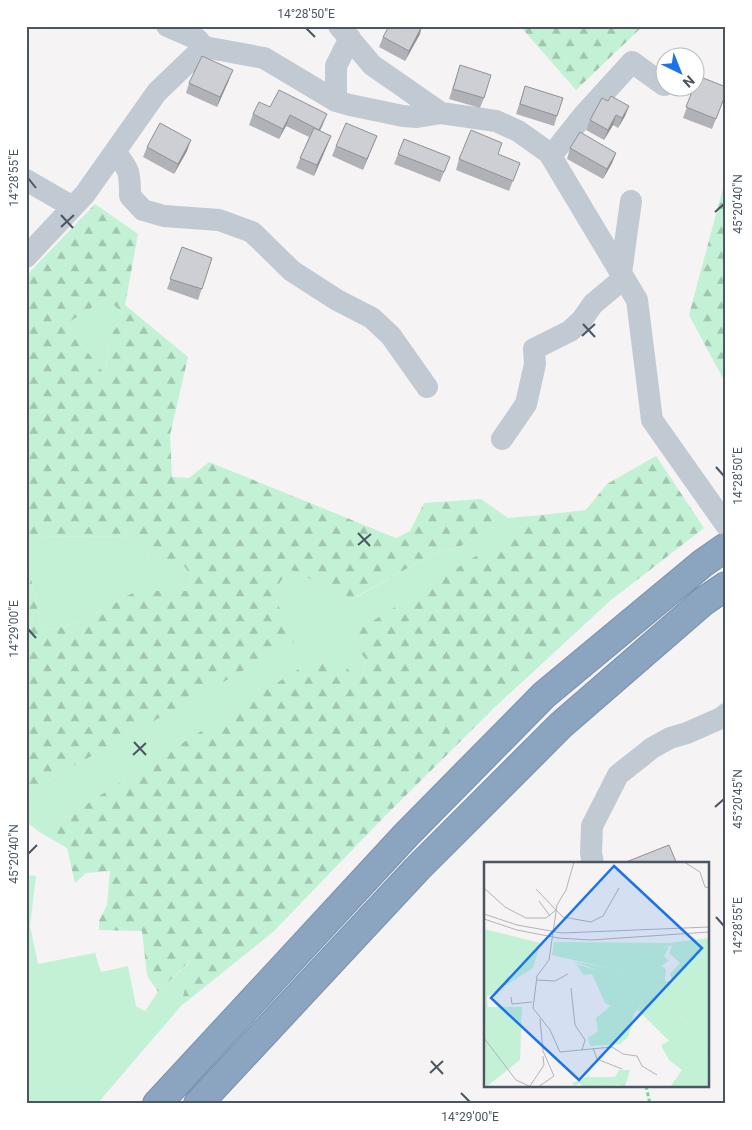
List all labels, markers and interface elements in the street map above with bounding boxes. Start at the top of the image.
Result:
text: 14°28'50"E [277,7,335,21]
north arrow [654,48,704,98]
text: N [680,72,698,91]
text: 14°28'55"E [7,149,21,207]
text: 45°20'40"N [731,174,745,234]
text: 14°28'50"E [731,447,745,505]
text: 14°29'00"E [7,600,21,658]
text: 45°20'45"N [731,769,745,829]
text: 45°20'40"N [7,824,21,884]
inset map [484,862,710,1088]
text: 14°28'55"E [731,897,745,955]
text: 14°29'00"E [441,1110,499,1124]

